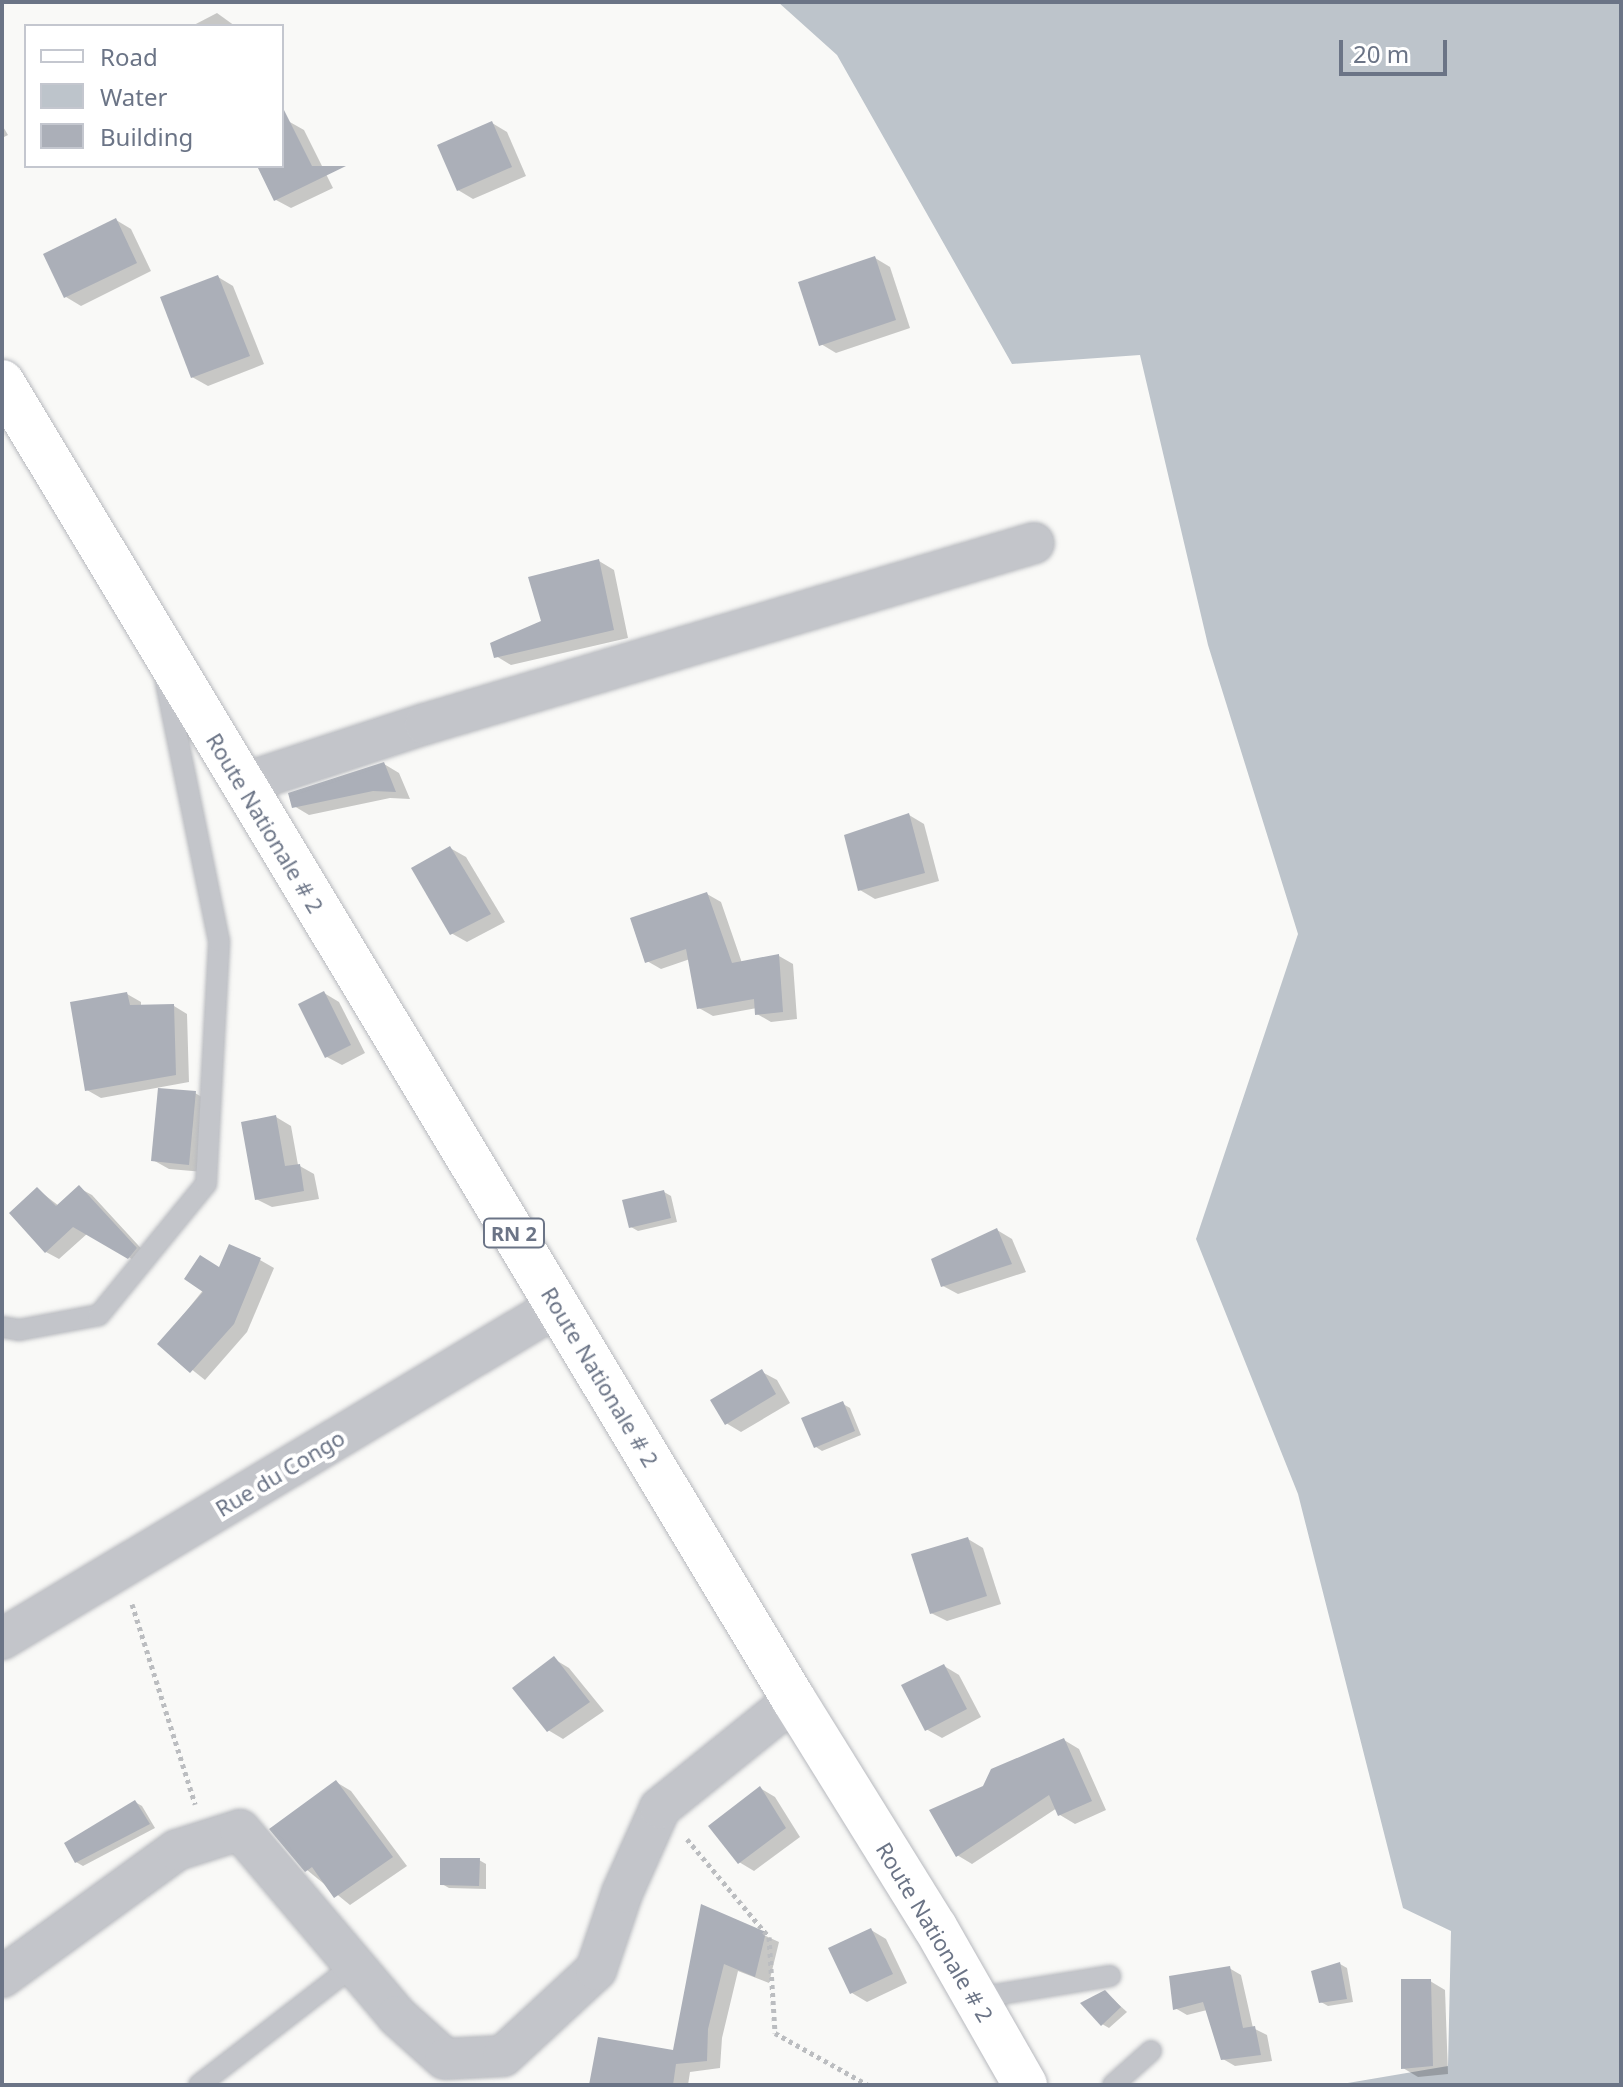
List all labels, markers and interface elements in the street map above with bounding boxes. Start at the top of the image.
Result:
legend [24,24,284,168]
scale bar [1343,24,1451,74]
text: 20 m [1353,37,1409,70]
text: Road [100,40,158,73]
text: Water [100,80,167,113]
text: Building [100,120,193,153]
street label: Route Nationale # 2 [201,728,329,918]
road number: RN 2 [482,1217,546,1249]
street label: Route Nationale # 2 [536,1282,664,1472]
street label: Rue du Congo [211,1424,349,1522]
street label: Route Nationale # 2 [871,1837,999,2027]

